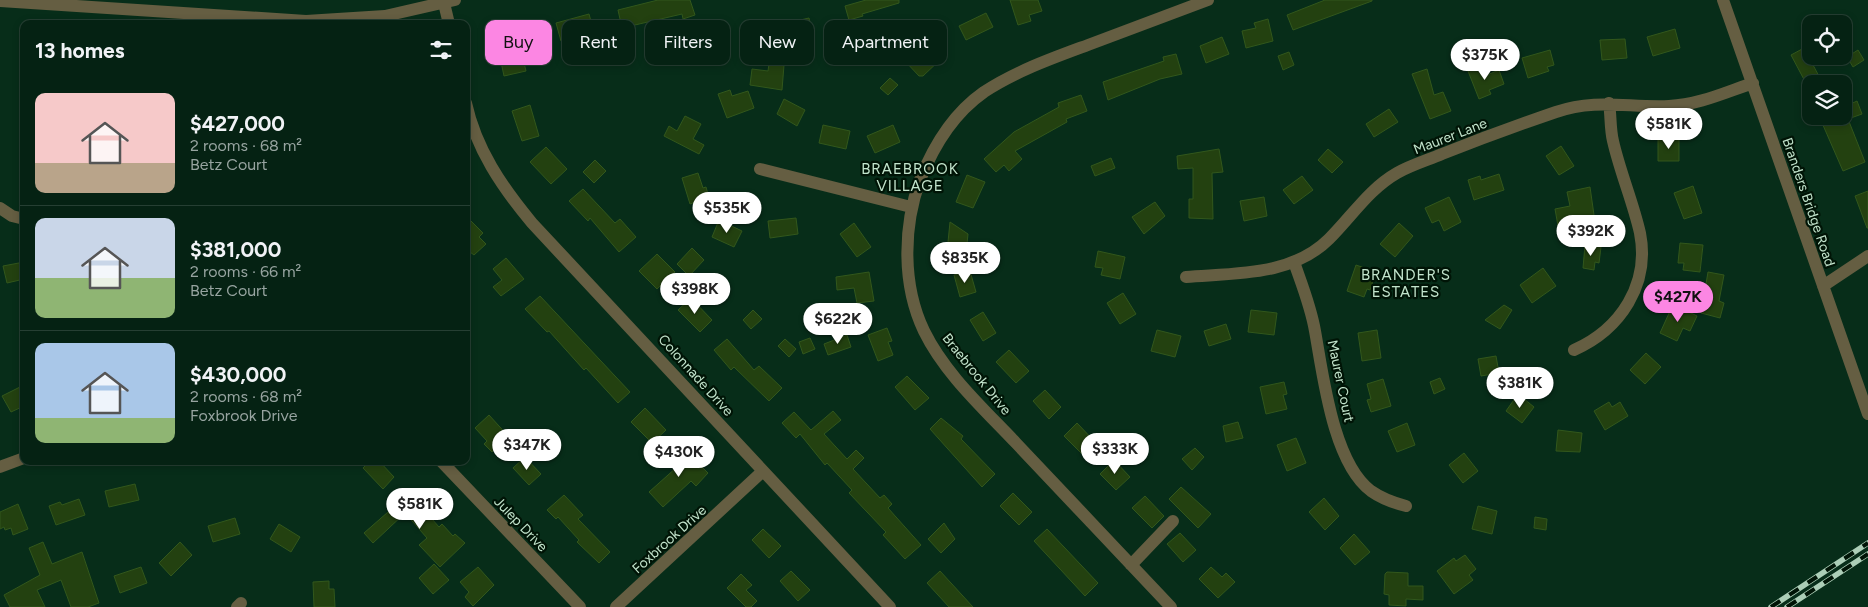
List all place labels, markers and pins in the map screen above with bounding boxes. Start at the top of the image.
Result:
pin: $375K [1450,38,1520,81]
pin: $581K [1634,108,1704,150]
pin: $535K [692,192,762,234]
pin: $392K [1556,214,1626,257]
pin: $835K [930,242,1000,284]
pin: $398K [660,272,730,315]
pin: $427K [1643,280,1713,323]
pin: $622K [803,302,873,345]
pin: $381K [1485,366,1555,409]
pin: $347K [492,428,562,471]
pin: $333K [1080,432,1150,475]
pin: $430K [644,436,714,478]
pin: $581K [385,488,455,530]

